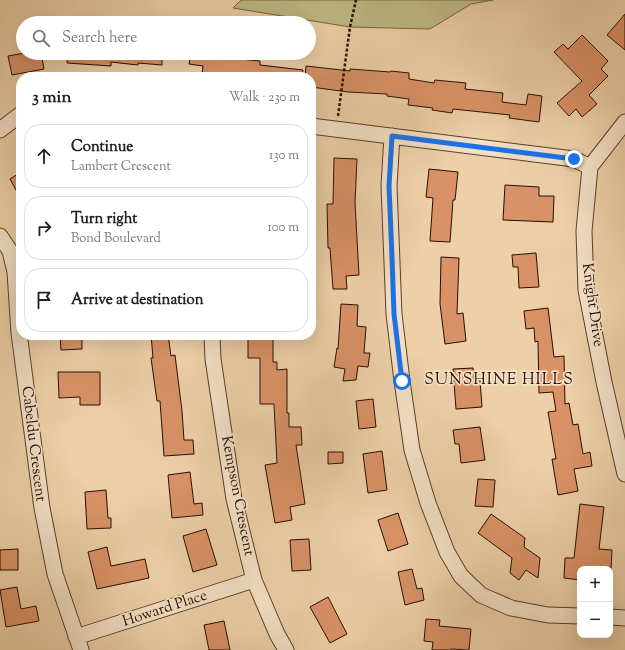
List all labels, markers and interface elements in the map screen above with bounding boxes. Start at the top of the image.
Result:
search box [16,16,316,60]
icon: search [30,27,52,49]
text: Search here [62,28,137,49]
text: 3 min [32,86,71,110]
text: Walk · 230 m [229,89,300,107]
text: Continue [71,137,133,158]
icon: ahead [33,145,55,167]
text: 130 m [269,147,299,165]
route end [565,150,583,168]
text: Lambert Crescent [71,158,171,176]
text: Turn right [71,209,137,230]
icon: right [33,217,55,239]
text: 100 m [267,219,299,237]
text: Bond Boulevard [71,230,161,248]
street label: Knight Drive [576,262,608,348]
icon: arrive [33,289,55,311]
text: Arrive at destination [71,290,204,311]
district label: SUNSHINE HILLS [424,369,574,392]
route start [393,372,411,390]
street label: Cabeldu Crescent [16,385,50,503]
street label: Kempson Crescent [215,434,259,558]
map controls [577,566,613,638]
button: + [577,566,613,602]
street label: Howard Place [120,585,210,633]
button: − [577,602,613,638]

